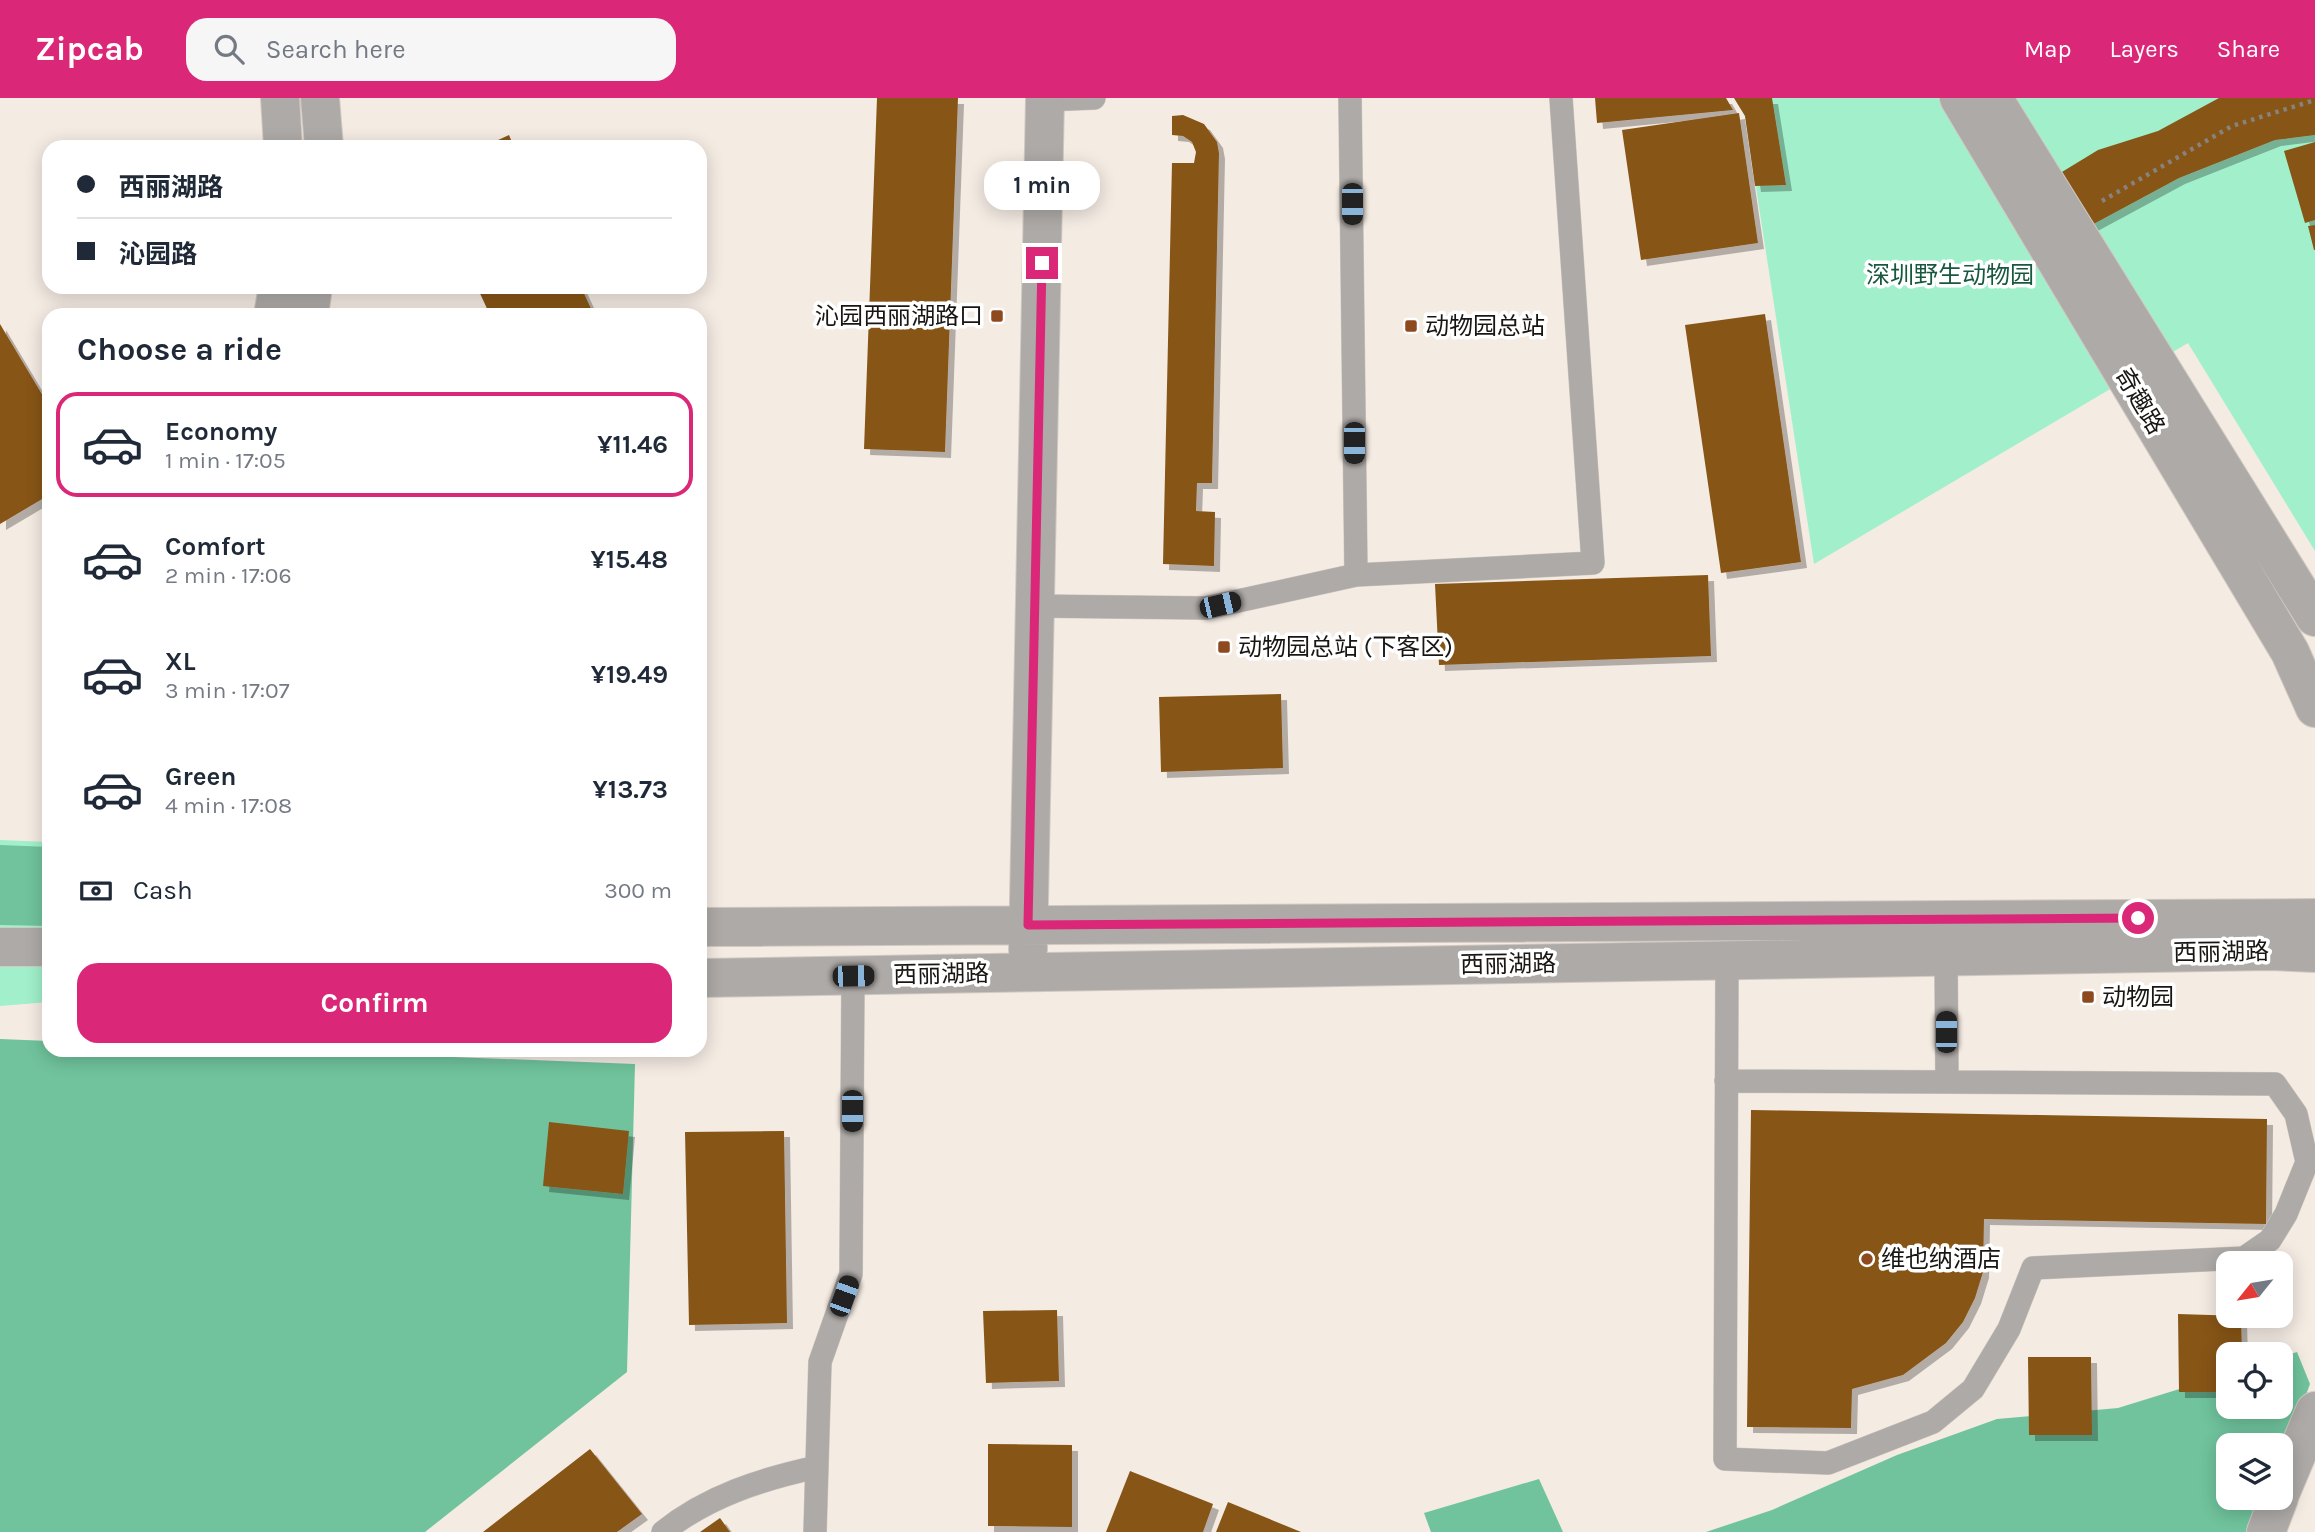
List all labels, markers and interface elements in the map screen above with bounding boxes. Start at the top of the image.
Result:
search box [186,18,676,81]
text: Zipcab [35,30,144,68]
icon: search [210,30,248,68]
text: Search here [266,34,406,65]
text: Map [2024,35,2072,63]
text: Layers [2110,35,2179,63]
text: Share [2217,35,2280,63]
callout: 1 min [984,162,1100,211]
text: 西丽湖路 [119,172,223,203]
text: 1 min [1013,172,1071,199]
car [1342,183,1363,225]
text: 沁园路 [119,239,197,270]
route end [1026,247,1058,279]
park label: 深圳野生动物园 [1866,261,2034,289]
place label: 沁园西丽湖路口 [815,302,983,330]
marker: 沁园西丽湖路口 [989,308,1005,324]
place label: 动物园总站 [1425,312,1545,340]
marker: 动物园总站 [1403,318,1419,334]
text: Choose a ride [77,331,282,368]
street label: 奇趣路 [2109,363,2171,439]
icon: car [81,413,144,476]
text: Economy [165,416,277,447]
car [1344,422,1365,464]
text: ¥11.46 [597,429,668,460]
text: 1 min · 17:05 [165,447,286,474]
icon: car [81,528,144,591]
text: Comfort [165,531,266,562]
text: ¥15.48 [590,544,668,575]
text: 2 min · 17:06 [165,562,292,589]
car [1198,590,1243,620]
place label: 动物园总站 (下客区) [1238,633,1453,661]
marker: 动物园总站 (下客区) [1216,639,1232,655]
icon: car [81,643,144,706]
text: XL [165,646,196,677]
text: ¥19.49 [591,659,668,690]
text: 3 min · 17:07 [165,677,289,704]
icon: car [81,758,144,821]
text: Green [165,761,237,792]
text: ¥13.73 [593,774,668,805]
text: 4 min · 17:08 [165,792,292,819]
icon: cash [77,872,115,910]
text: Cash [133,875,193,906]
text: 300 m [604,877,672,904]
route start [2122,902,2154,934]
street label: 西丽湖路 [2173,937,2269,967]
street label: 西丽湖路 [1460,949,1556,979]
street label: 西丽湖路 [893,959,989,989]
button: Confirm [77,963,672,1043]
car [832,965,875,987]
place label: 动物园 [2102,983,2174,1011]
marker: 动物园 [2080,989,2096,1005]
car [1936,1011,1957,1053]
car [842,1090,863,1132]
place label: 维也纳酒店 [1881,1245,2001,1273]
marker: 维也纳酒店 [1859,1251,1875,1267]
north arrow [2216,1251,2292,1328]
map controls [2216,1251,2293,1510]
car [827,1273,862,1319]
button: locate [2216,1342,2293,1419]
button: layers [2216,1433,2293,1510]

